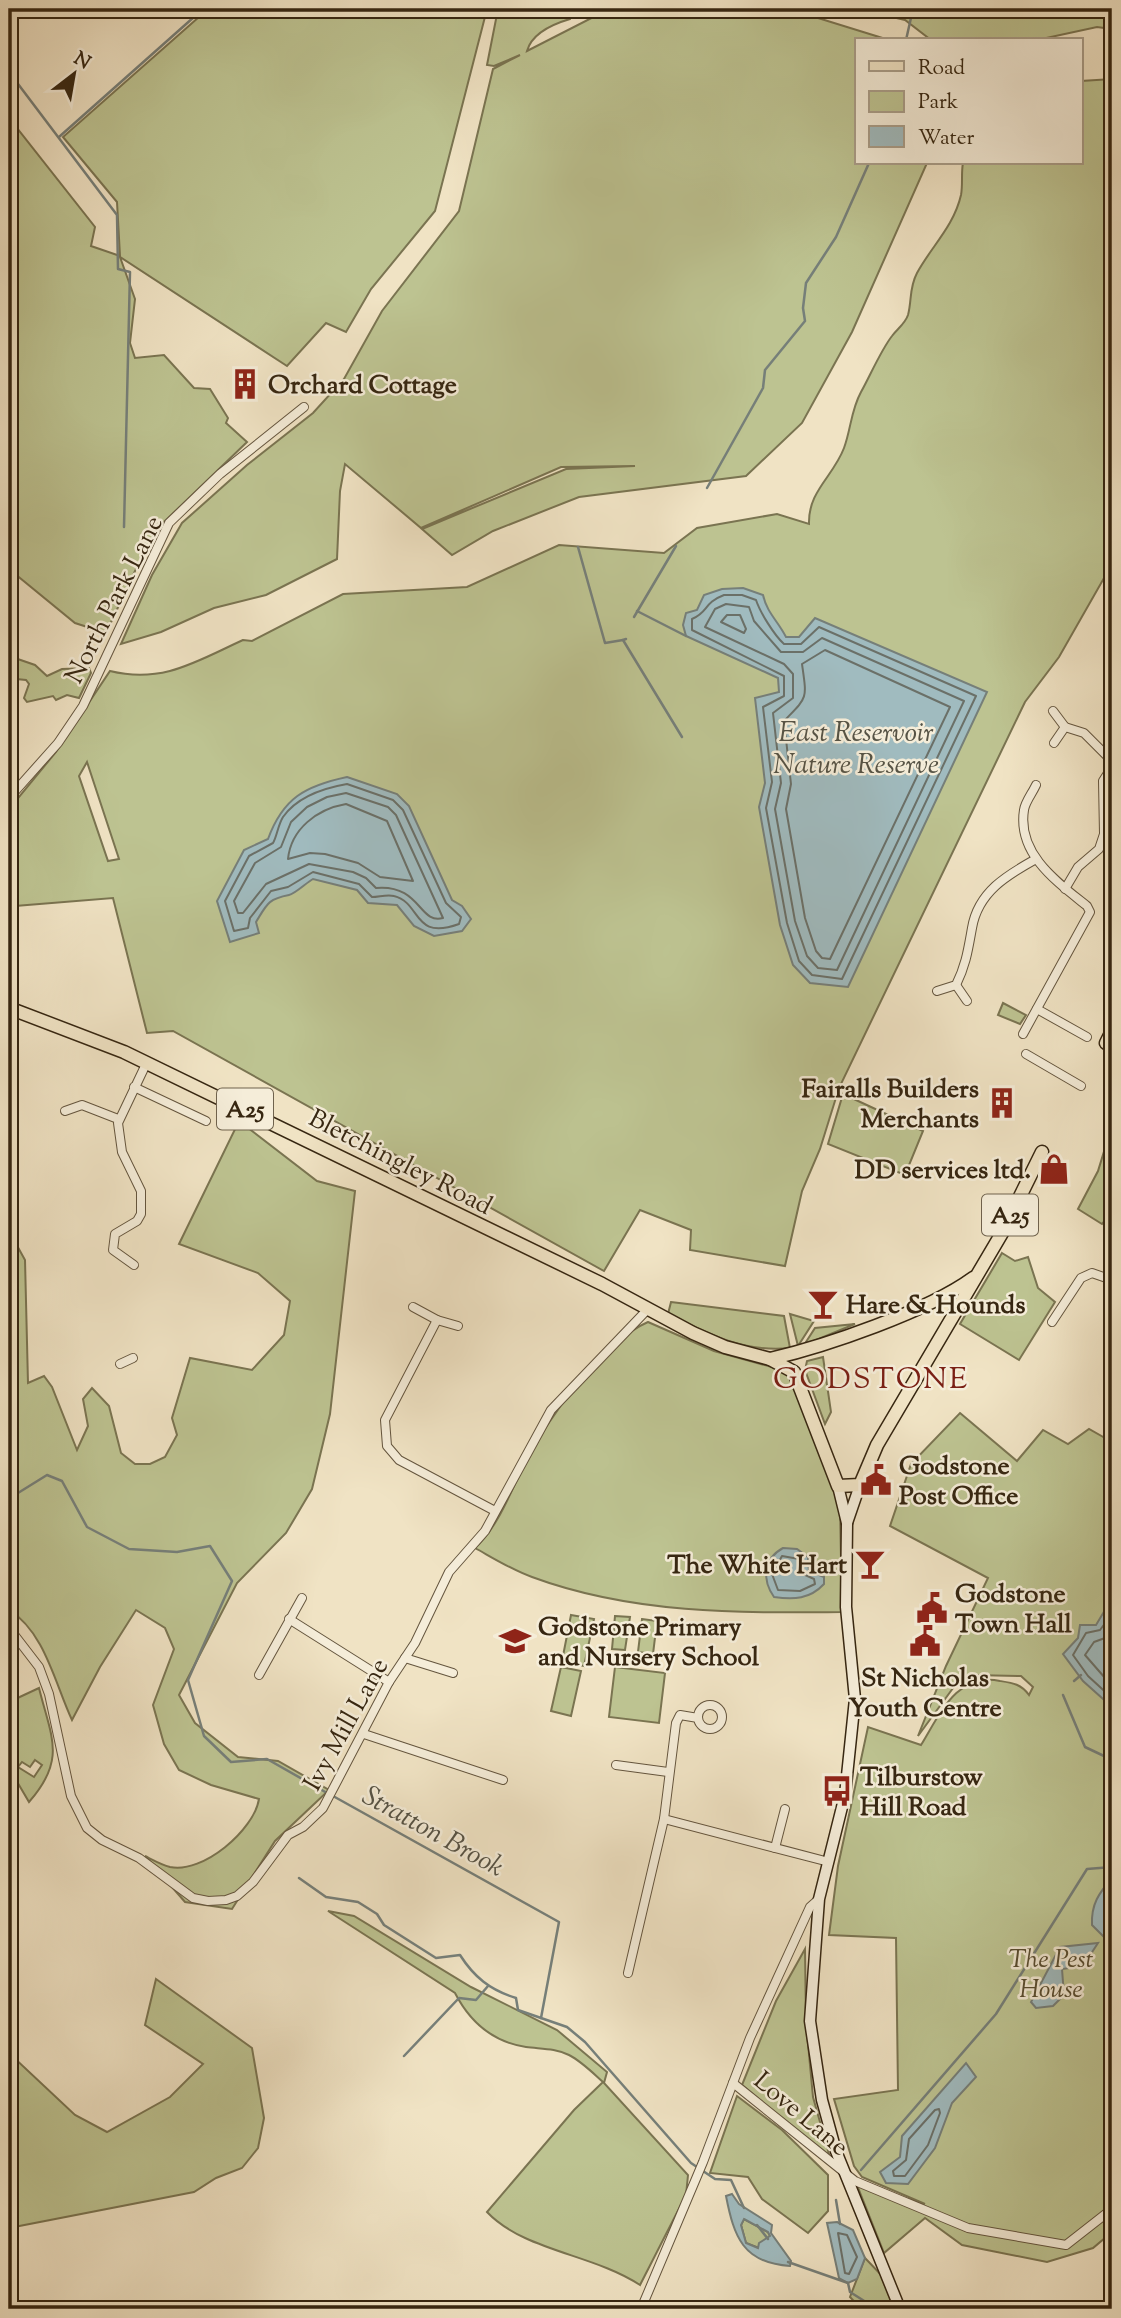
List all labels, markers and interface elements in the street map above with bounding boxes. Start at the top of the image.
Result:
north arrow [38,38,108,108]
legend [855,38,1082,164]
text: N [68,46,95,77]
text: Road [918,54,965,84]
text: Park [918,88,959,118]
text: Water [918,124,975,154]
building icon: Orchard Cottage [228,367,262,401]
place label: Orchard Cottage [268,368,457,405]
street label: North Park Lane [57,510,174,691]
water label: East Reservoir Nature Reserve [773,714,939,786]
place label: Fairalls Builders Merchants [801,1072,979,1139]
building icon: Fairalls Builders Merchants [985,1086,1019,1120]
road number: A25 [217,1088,273,1129]
street label: Bletchingley Road [302,1101,498,1226]
shop icon: DD services ltd. [1037,1152,1071,1186]
place label: DD services ltd. [855,1153,1031,1190]
road number: A25 [982,1195,1038,1236]
bar icon: Hare & Hounds [806,1287,840,1321]
place label: Hare & Hounds [846,1288,1026,1325]
district label: GODSTONE [773,1359,969,1402]
place label: Godstone Post Office [899,1449,1018,1516]
public building icon: Godstone Post Office [859,1463,893,1497]
bar icon: The White Hart [853,1547,887,1581]
place label: The White Hart [667,1548,847,1585]
place label: Godstone Town Hall [955,1577,1073,1644]
public building icon: Godstone Town Hall [915,1591,949,1625]
place label: Godstone Primary and Nursery School [538,1610,760,1677]
school or university icon: Godstone Primary and Nursery School [498,1624,532,1658]
public building icon: St Nicholas Youth Centre [908,1624,942,1658]
street label: Ivy Mill Lane [295,1652,399,1798]
place label: St Nicholas Youth Centre [848,1661,1002,1728]
place label: Tilburstow Hill Road [860,1760,983,1827]
bus stop icon: Tilburstow Hill Road [820,1774,854,1808]
water label: Stratton Brook [354,1777,511,1888]
park label: The Pest House [1009,1942,1094,2009]
street label: Love Lane [745,2064,856,2166]

